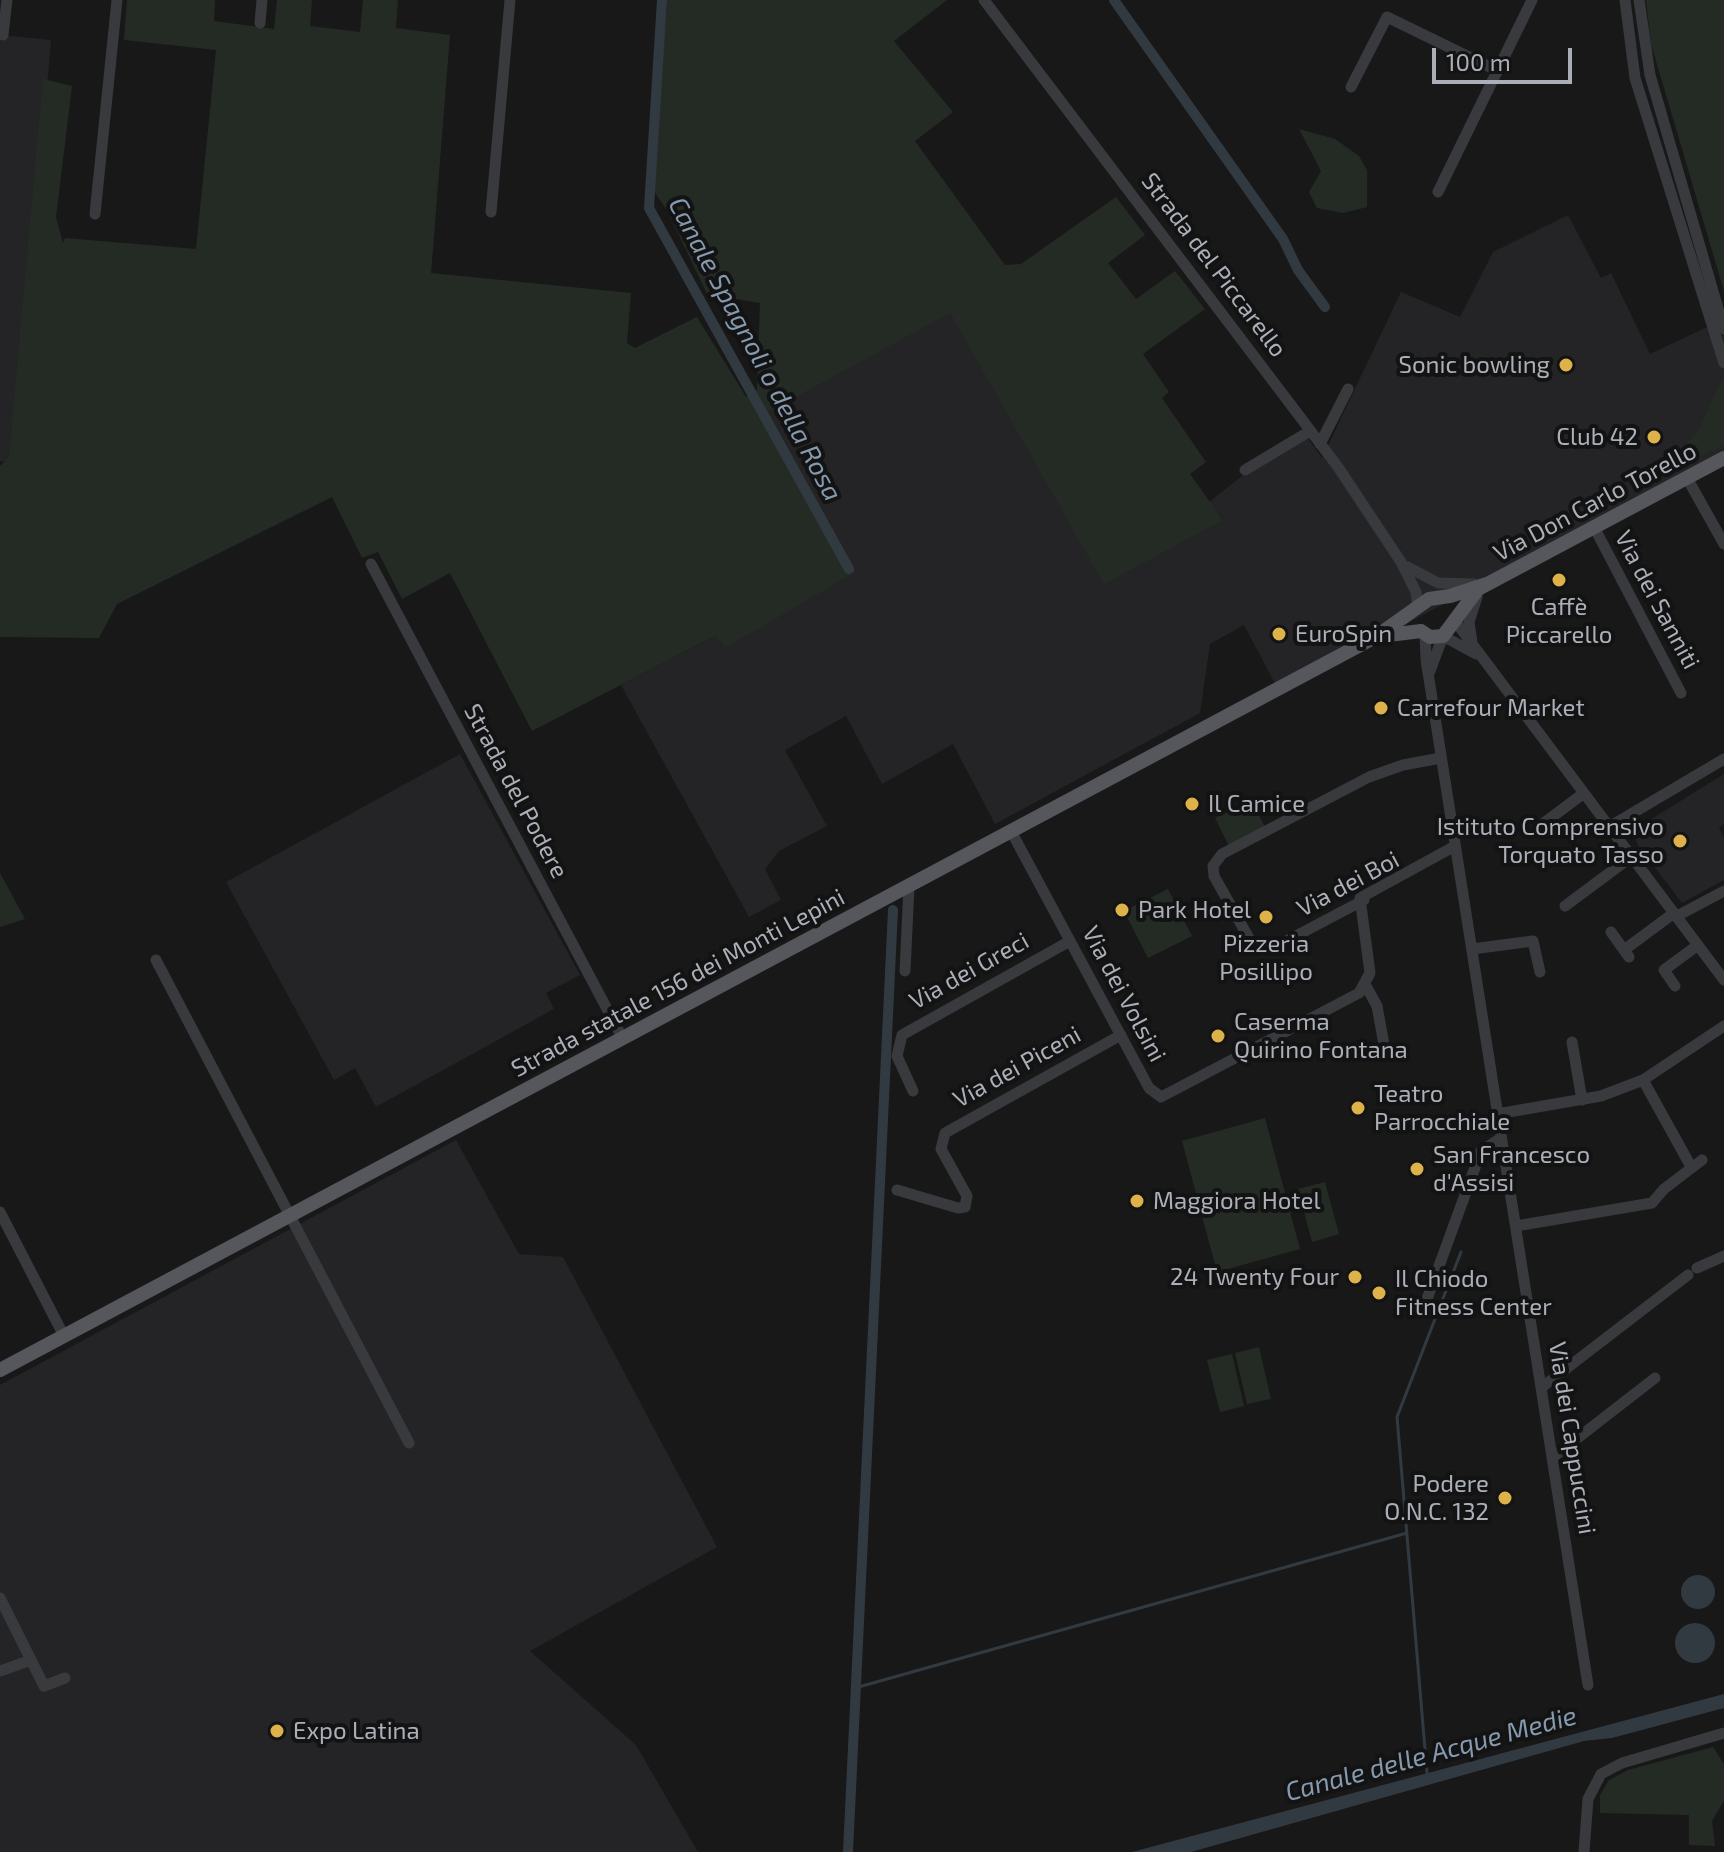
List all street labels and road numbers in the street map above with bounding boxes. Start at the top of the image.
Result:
street label: Strada del Piccarello [1135,167,1293,363]
street label: Via Don Carlo Torello [1489,436,1701,568]
street label: Via dei Sanniti [1608,526,1706,674]
street label: Strada del Podere [458,699,574,883]
street label: Via dei Boi [1292,845,1404,923]
street label: Strada statale 156 dei Monti Lepini [506,883,850,1083]
street label: Via dei Volsini [1076,921,1172,1067]
street label: Via dei Greci [904,926,1034,1016]
street label: Via dei Piceni [948,1020,1086,1114]
street label: Via dei Cappuccini [1543,1340,1601,1536]

